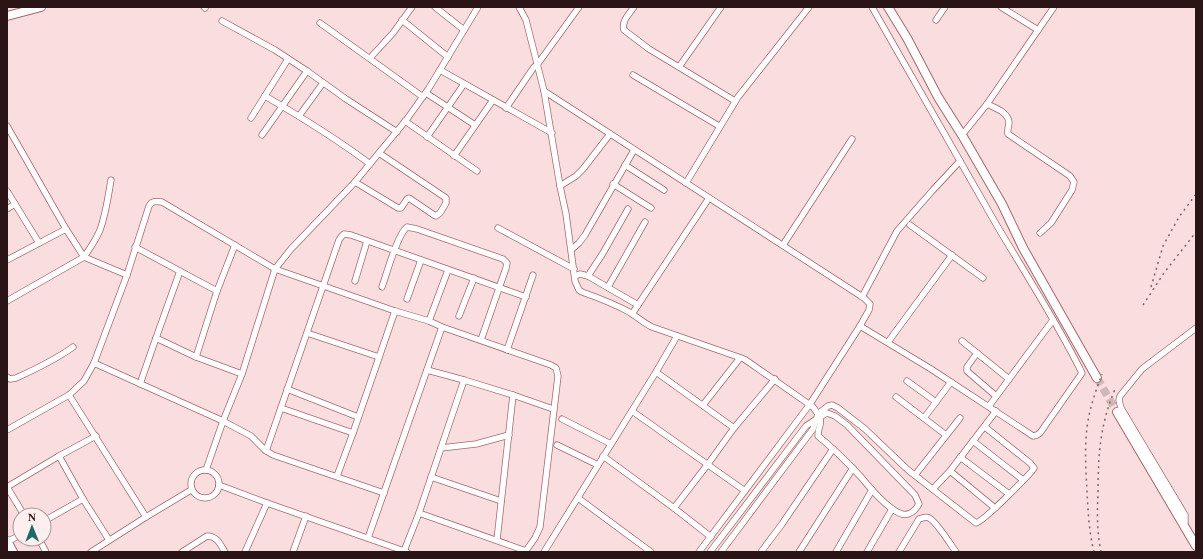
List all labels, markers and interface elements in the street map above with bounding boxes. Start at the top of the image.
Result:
north arrow [12,507,52,547]
text: N [28,511,36,523]

